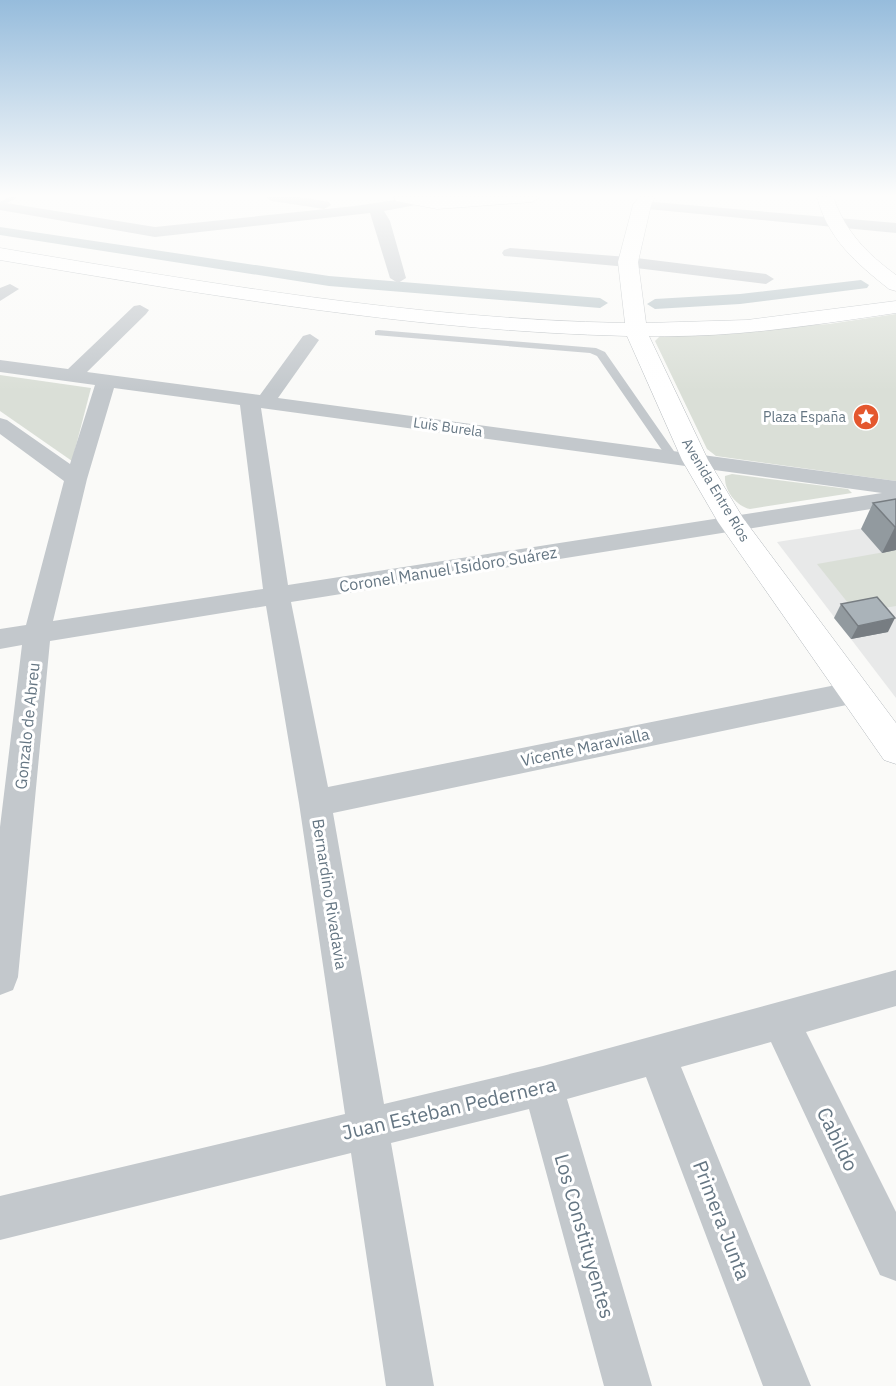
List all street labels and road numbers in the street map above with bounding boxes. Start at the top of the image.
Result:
street label: Luis Burela [412,413,484,441]
street label: Avenida Entre Ríos [678,435,754,545]
street label: Coronel Manuel Isidoro Suárez [338,542,558,596]
street label: Gonzalo de Abreu [10,662,44,790]
street label: Vicente Maravialla [519,724,652,770]
street label: Bernardino Rivadavia [308,817,352,971]
street label: Juan Esteban Pedernera [339,1070,559,1146]
street label: Cabildo [811,1103,865,1175]
street label: Los Constituyentes [549,1150,621,1322]
street label: Primera Junta [687,1156,757,1284]

